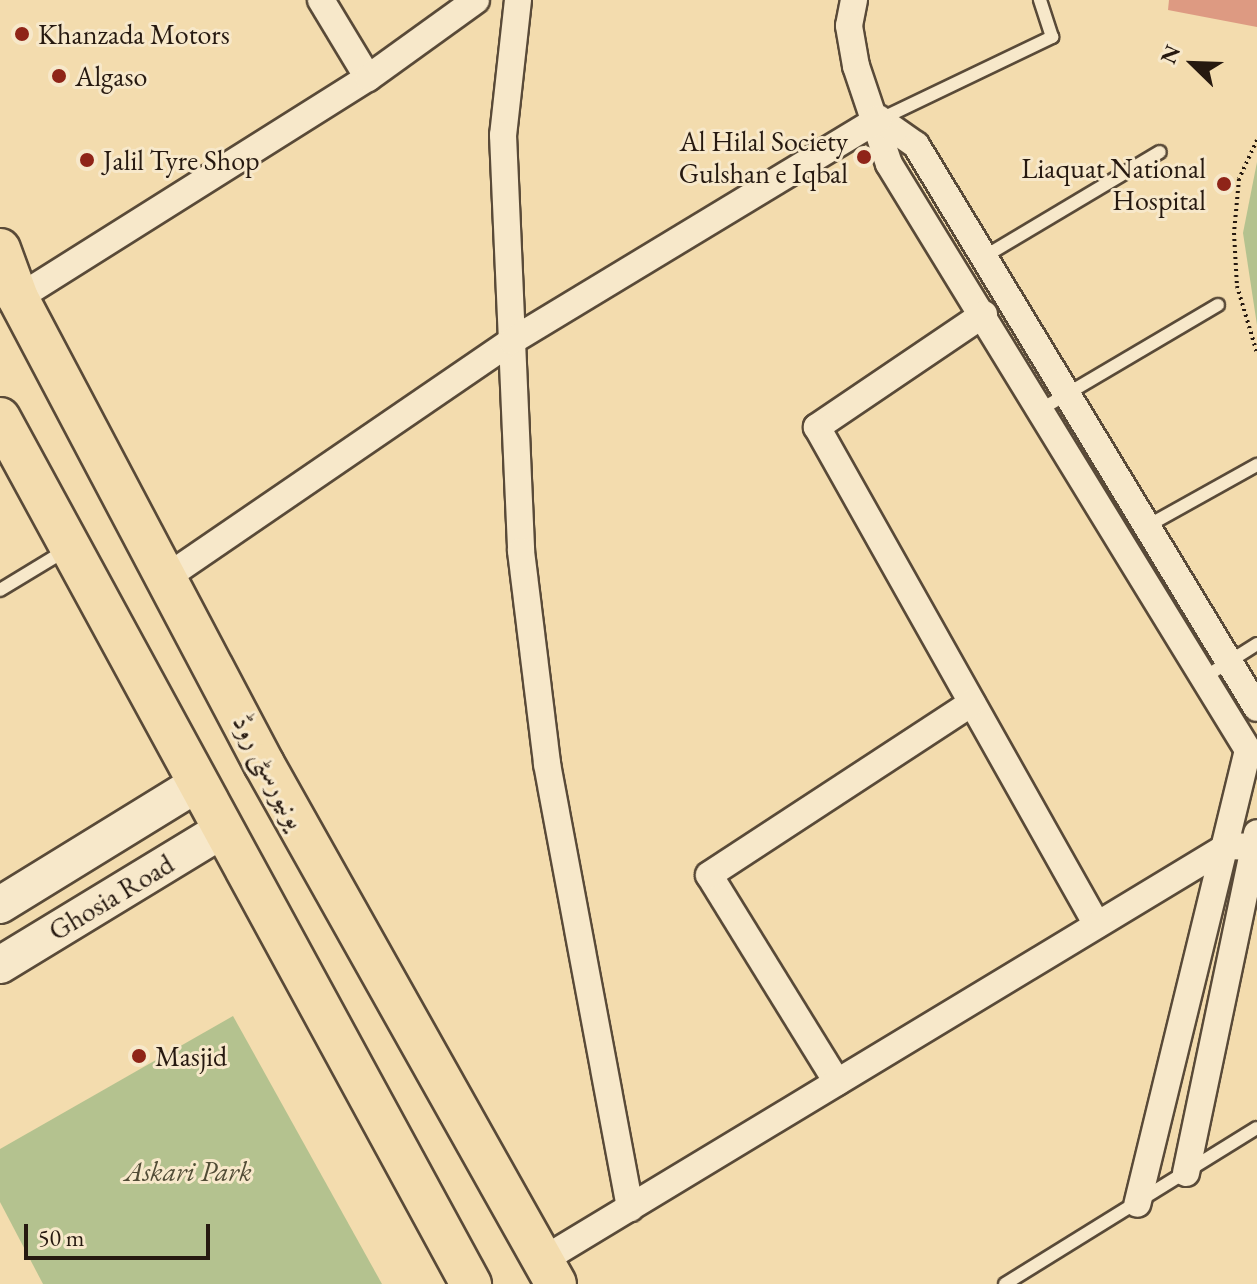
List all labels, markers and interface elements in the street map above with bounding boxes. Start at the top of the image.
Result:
place label: Khanzada Motors [38,17,230,51]
north arrow [1153,24,1233,104]
marker: Khanzada Motors [13,25,31,43]
text: N [1154,41,1187,68]
place label: Algaso [75,59,147,93]
marker: Algaso [50,67,68,85]
place label: Al Hilal Society Gulshan e Iqbal [679,124,848,190]
place label: Jalil Tyre Shop [103,143,260,177]
marker: Al Hilal Society Gulshan e Iqbal [855,148,873,166]
marker: Jalil Tyre Shop [78,151,96,169]
place label: Liaquat National Hospital [1021,151,1206,217]
marker: Liaquat National Hospital [1213,173,1235,195]
street label: یونیورسٹی روڈ [226,708,314,834]
street label: Ghosia Road [42,847,180,947]
place label: Masjid [155,1039,227,1073]
marker: Masjid [130,1047,148,1065]
park label: Askari Park [124,1154,252,1188]
scale bar [28,1208,214,1258]
text: 50 m [38,1222,85,1253]

